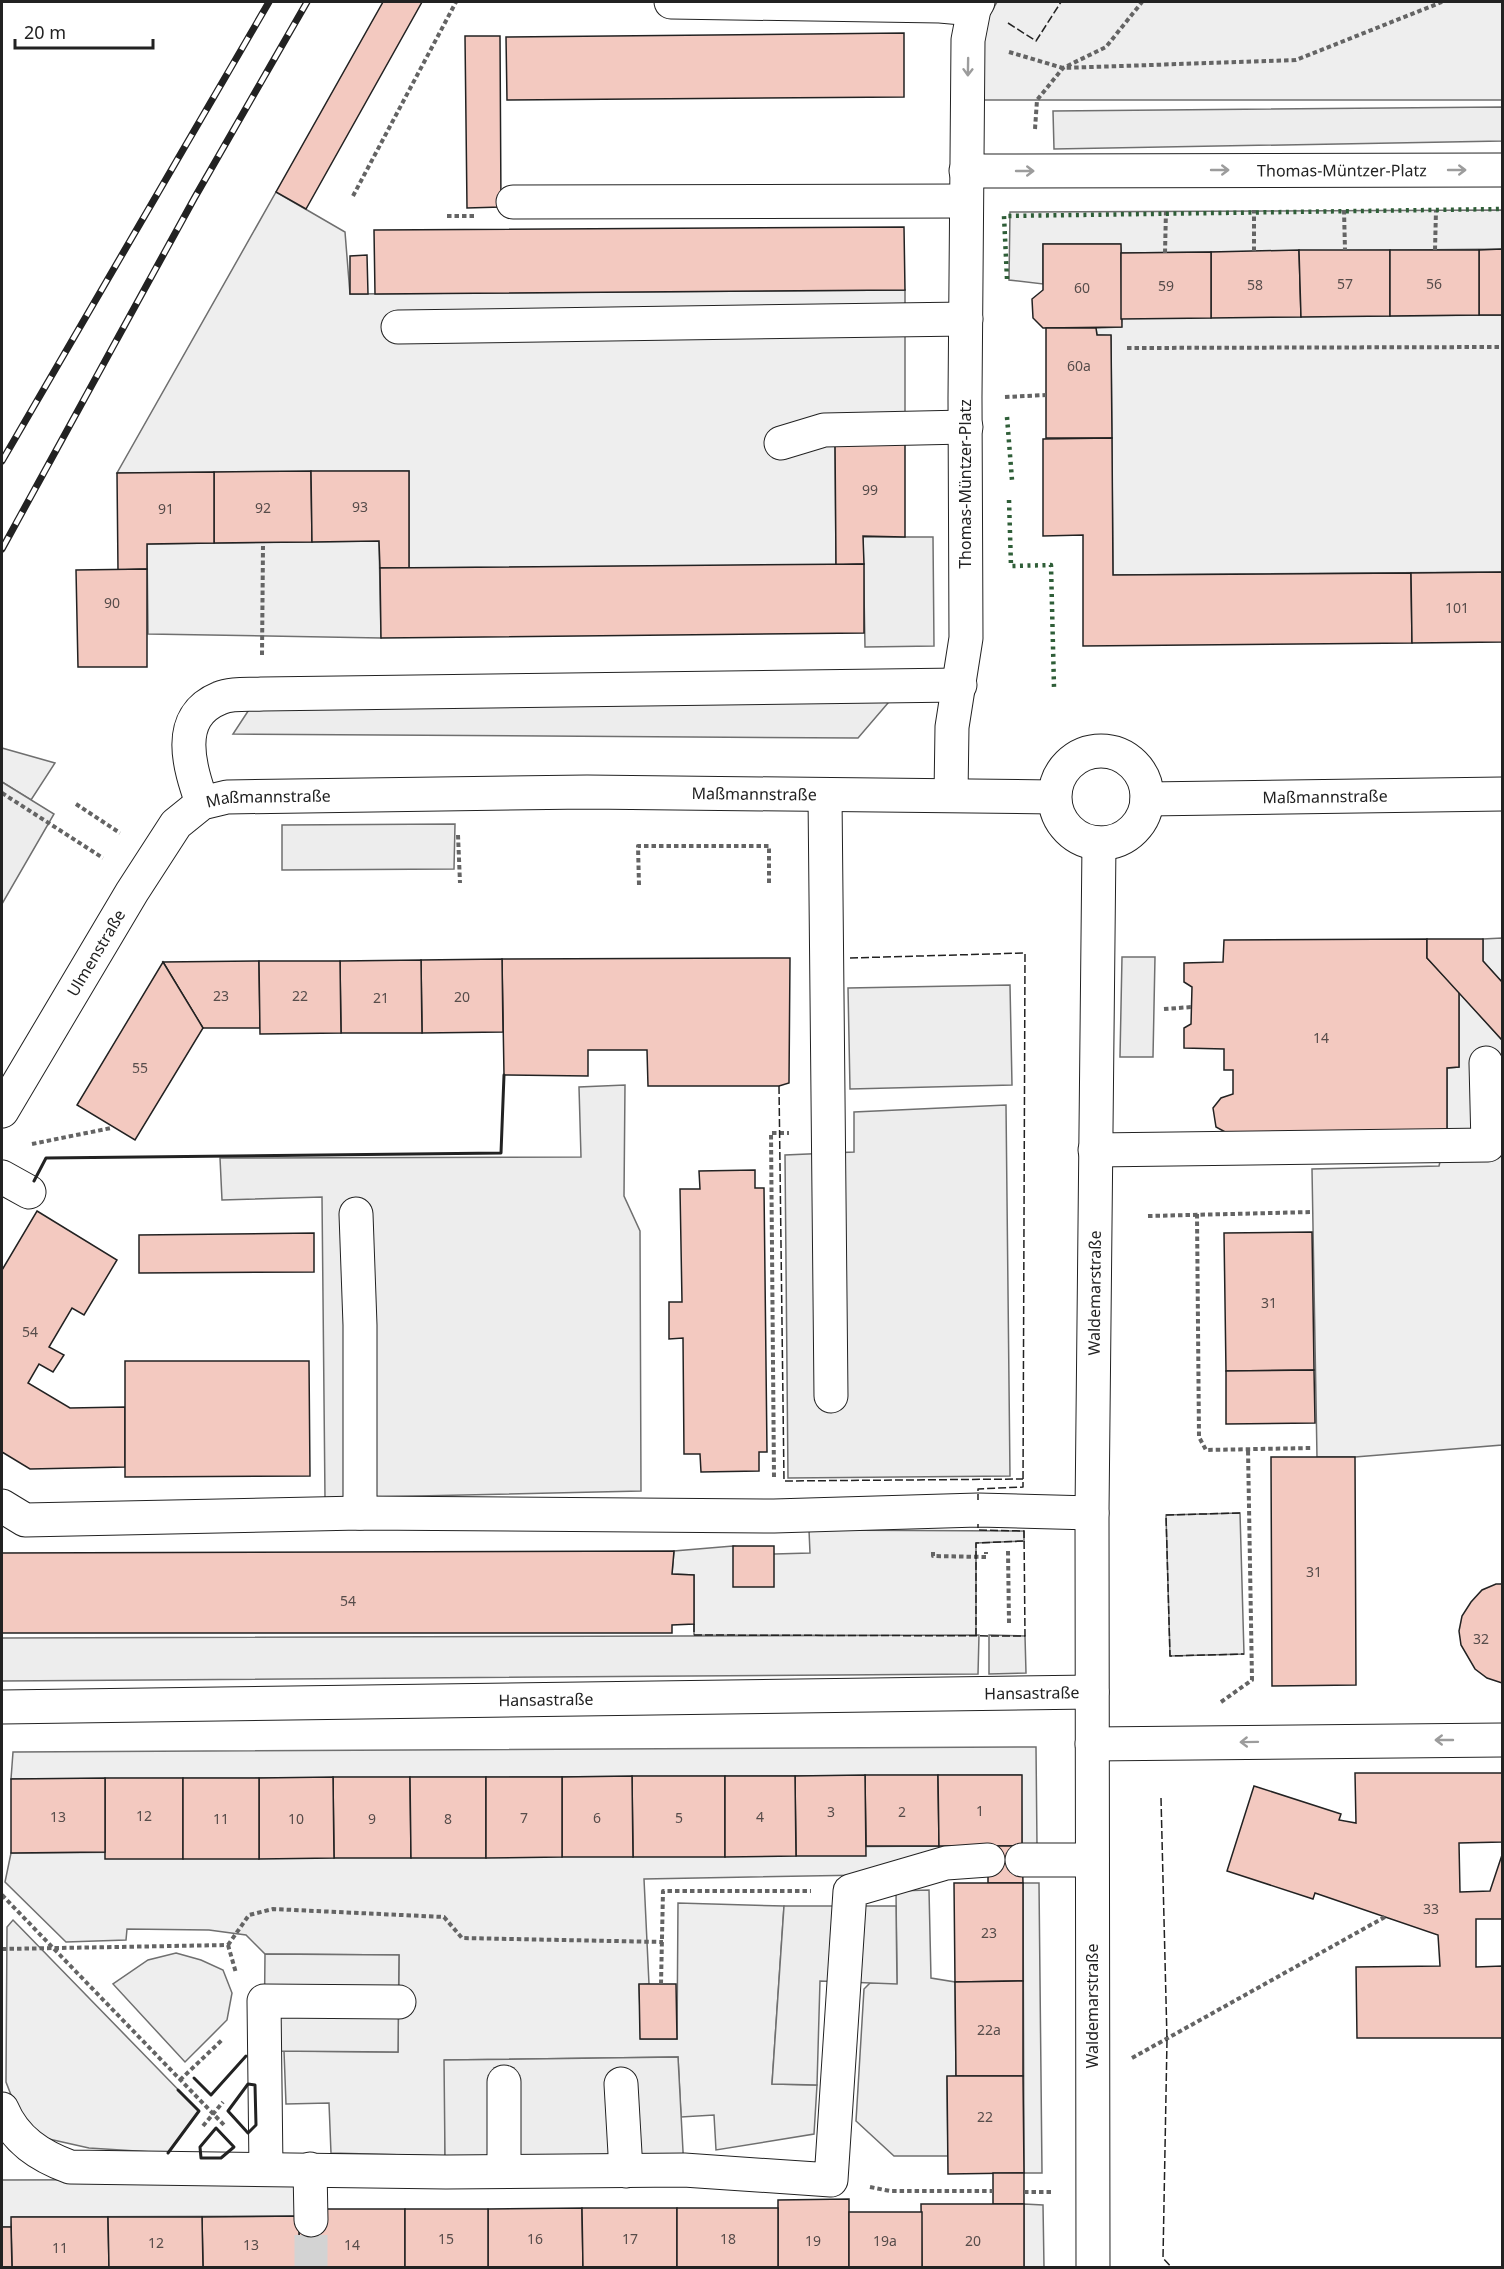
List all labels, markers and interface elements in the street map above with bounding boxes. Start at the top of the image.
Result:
scale bar [15,12,153,50]
text: 20 m [24,20,66,44]
one-way arrow [962,57,974,77]
street label: Thomas-Müntzer-Platz [1257,159,1427,181]
one-way arrow [1209,164,1229,176]
one-way arrow [1446,164,1466,176]
one-way arrow [1014,165,1034,177]
house number: 57 [1337,274,1353,293]
house number: 56 [1426,274,1442,293]
house number: 58 [1247,275,1263,294]
house number: 59 [1158,276,1174,295]
house number: 60 [1074,278,1090,297]
house number: 60a [1067,356,1091,375]
street label: Thomas-Müntzer-Platz [954,399,976,569]
house number: 99 [862,480,878,499]
house number: 93 [352,497,368,516]
house number: 92 [255,498,271,517]
house number: 91 [158,499,174,518]
house number: 90 [104,593,120,612]
house number: 101 [1445,598,1469,617]
street label: Maßmannstraße [691,782,817,805]
street label: Maßmannstraße [204,785,331,813]
street label: Maßmannstraße [1262,785,1388,808]
street label: Ulmenstraße [62,905,130,1000]
house number: 23 [213,986,229,1005]
house number: 22 [292,986,308,1005]
house number: 20 [454,987,470,1006]
house number: 21 [373,988,389,1007]
house number: 14 [1313,1028,1329,1047]
house number: 55 [132,1058,148,1077]
street label: Waldemarstraße [1083,1230,1106,1356]
house number: 31 [1261,1293,1277,1312]
house number: 54 [22,1322,38,1341]
house number: 31 [1306,1562,1322,1581]
house number: 54 [340,1591,356,1610]
house number: 32 [1473,1629,1489,1648]
street label: Hansastraße [984,1681,1080,1704]
street label: Hansastraße [498,1688,594,1711]
one-way arrow [1435,1734,1455,1746]
one-way arrow [1240,1736,1260,1748]
house number: 1 [976,1801,984,1820]
house number: 3 [827,1802,835,1821]
house number: 2 [898,1802,906,1821]
house number: 12 [136,1806,152,1825]
house number: 13 [50,1807,66,1826]
house number: 4 [756,1807,764,1826]
house number: 7 [520,1808,528,1827]
house number: 6 [593,1808,601,1827]
house number: 5 [675,1808,683,1827]
house number: 11 [213,1809,229,1828]
house number: 10 [288,1809,304,1828]
house number: 9 [368,1809,376,1828]
house number: 8 [444,1809,452,1828]
house number: 33 [1423,1899,1439,1918]
house number: 23 [981,1923,997,1942]
street label: Waldemarstraße [1081,1944,1103,2068]
house number: 22a [977,2020,1001,2039]
house number: 22 [977,2107,993,2126]
house number: 15 [438,2229,454,2248]
house number: 16 [527,2229,543,2248]
house number: 17 [622,2229,638,2248]
house number: 18 [720,2229,736,2248]
house number: 19 [805,2231,821,2250]
house number: 19a [873,2231,897,2250]
house number: 20 [965,2231,981,2250]
house number: 12 [148,2233,164,2252]
house number: 13 [243,2235,259,2254]
house number: 14 [344,2235,360,2254]
house number: 11 [52,2238,68,2257]

